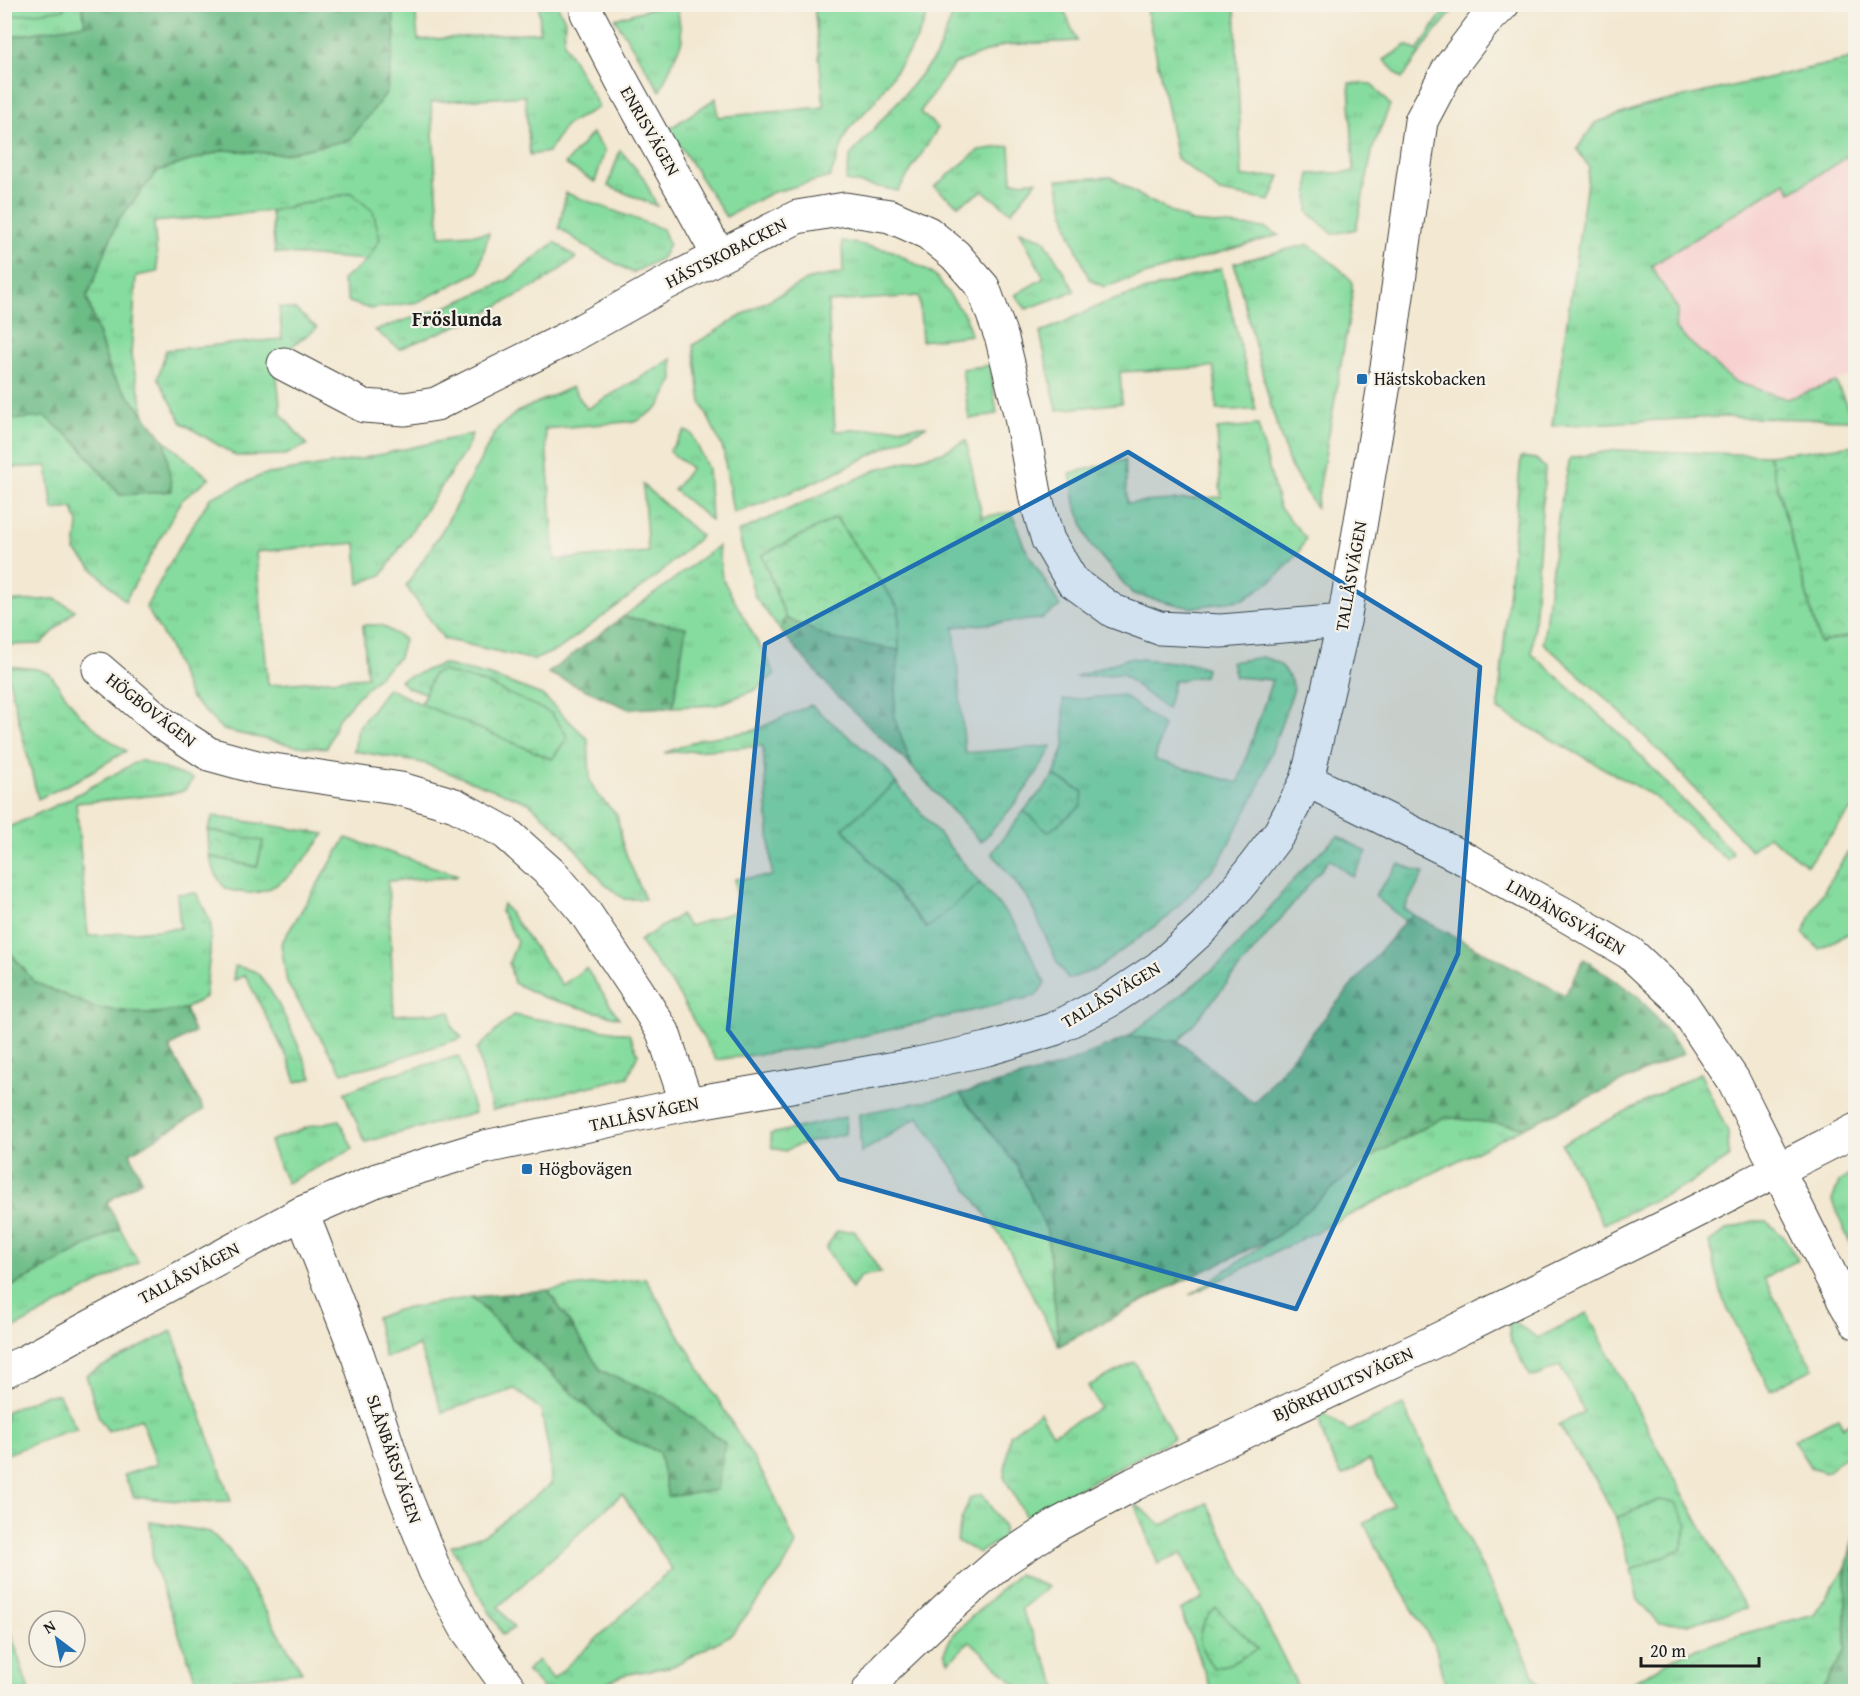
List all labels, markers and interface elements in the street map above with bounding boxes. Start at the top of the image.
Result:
street label: ENRISVÄGEN [614,81,687,181]
street label: HÄSTSKOBACKEN [660,210,792,295]
district label: Fröslunda [412,304,503,333]
place label: Hästskobacken [1374,365,1486,392]
marker: Hästskobacken [1355,372,1369,386]
street label: TALLÅSVÄGEN [1328,518,1374,633]
street label: HÖGBOVÄGEN [100,666,202,754]
street label: LINDÄNGSVÄGEN [1502,872,1631,962]
street label: TALLÅSVÄGEN [1056,954,1166,1035]
street label: TALLÅSVÄGEN [587,1089,701,1138]
place label: Högbovägen [539,1155,632,1182]
marker: Högbovägen [520,1162,534,1176]
street label: TALLÅSVÄGEN [133,1234,244,1311]
street label: BJÖRKHULTSVÄGEN [1268,1339,1418,1428]
street label: SLÅNBÄRSVÄGEN [360,1391,429,1527]
north arrow [27,1609,87,1669]
text: N [38,1613,60,1639]
scale bar [1641,1630,1760,1668]
text: 20 m [1650,1637,1686,1664]

